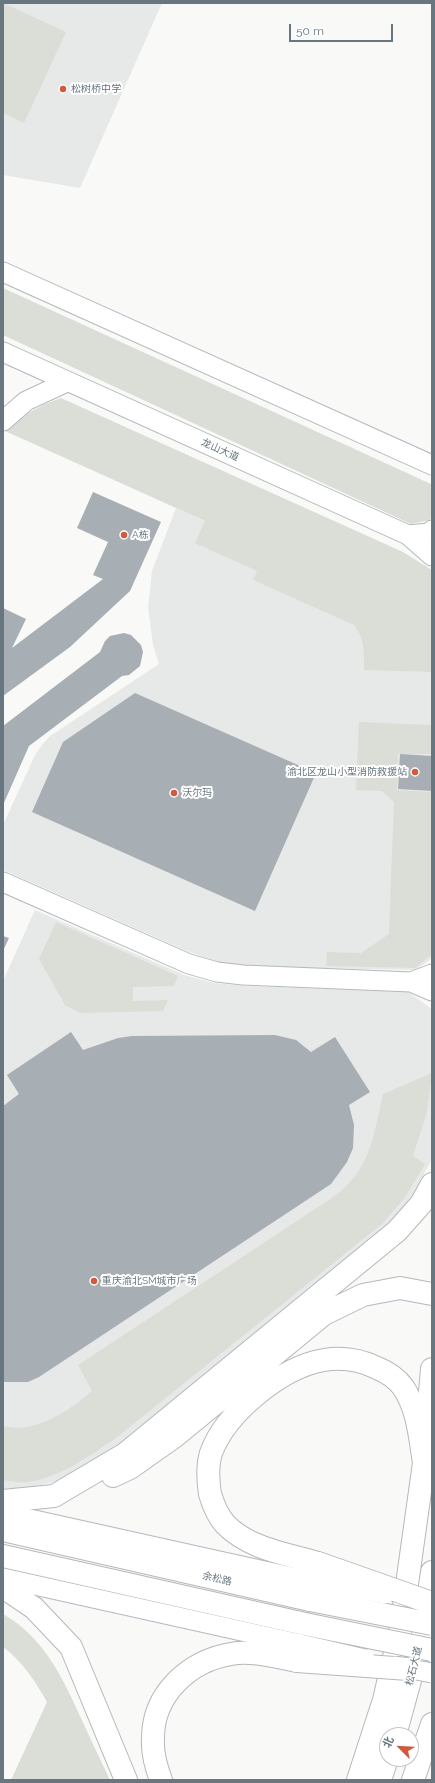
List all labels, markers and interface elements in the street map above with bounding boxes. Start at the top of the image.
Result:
scale bar [291,16,395,42]
text: 50 m [296,24,324,38]
place label: 松树桥中学 [71,83,121,95]
marker: 松树桥中学 [58,84,68,94]
street label: 龙山大道 [199,436,241,464]
place label: A栋 [132,529,149,541]
marker: A栋 [119,530,129,540]
place label: 渝北区龙山小型消防救援站 [287,766,407,778]
marker: 渝北区龙山小型消防救援站 [410,767,420,777]
place label: 沃尔玛 [182,787,212,799]
marker: 沃尔玛 [169,788,179,798]
place label: 重庆渝北SM城市广场 [102,1275,197,1287]
marker: 重庆渝北SM城市广场 [89,1276,99,1286]
street label: 余松路 [201,1570,233,1588]
street label: 松石大道 [403,1645,425,1687]
north arrow [379,1727,419,1767]
text: 北 [380,1735,397,1750]

